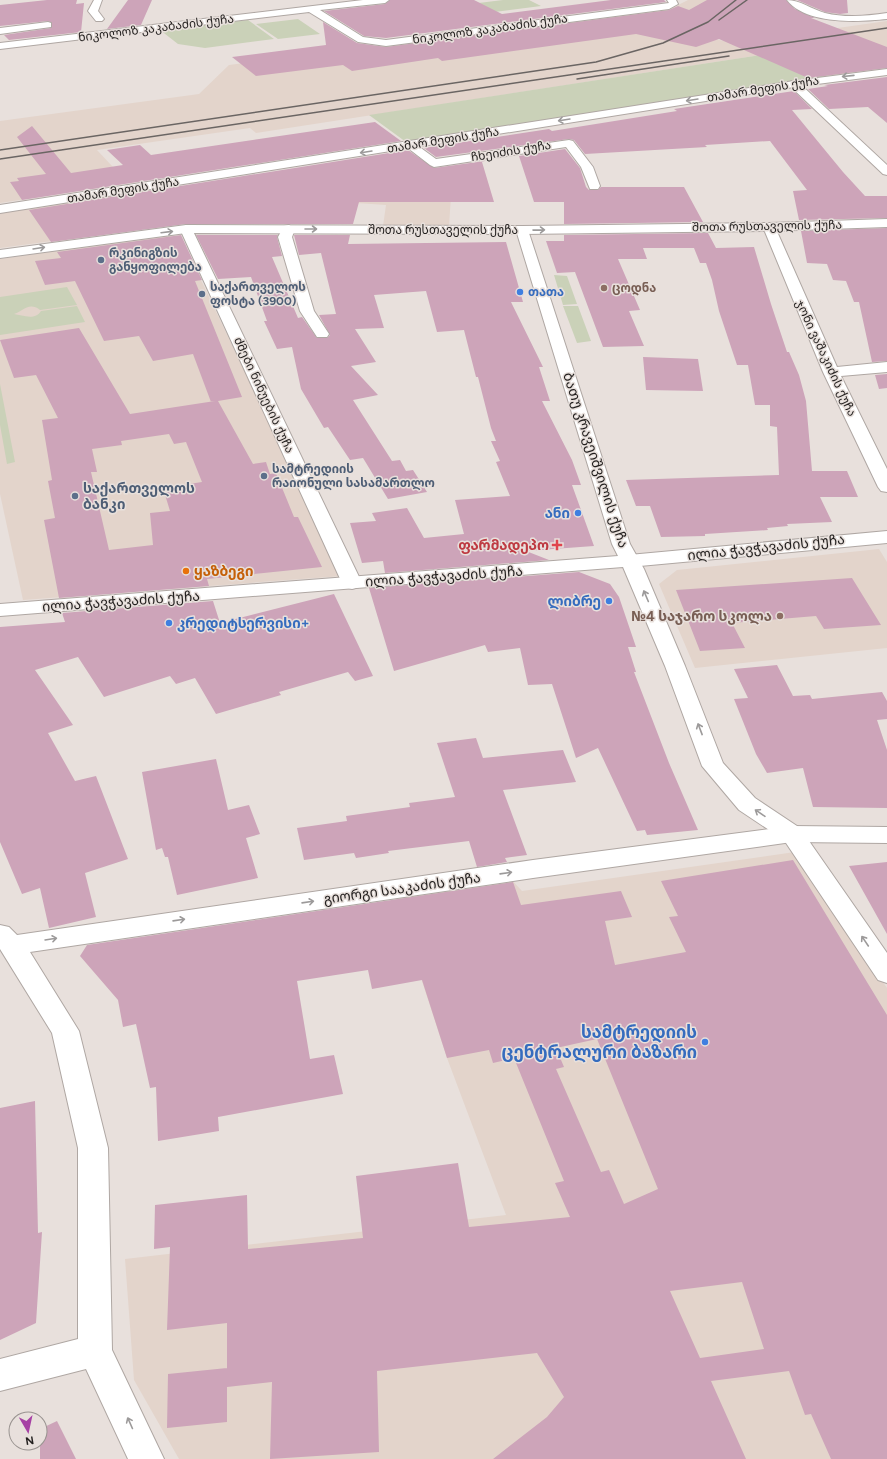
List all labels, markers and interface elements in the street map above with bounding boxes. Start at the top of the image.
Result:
street label: ნიკოლოზ კაკაბაძის ქუჩა [411,11,569,48]
street label: ნიკოლოზ კაკაბაძის ქუჩა [77,12,235,45]
one-way arrow [842,72,855,80]
street label: თამარ მეფის ქუჩა [706,73,820,105]
one-way arrow [686,96,699,104]
one-way arrow [558,116,571,124]
street label: თამარ მეფის ქუჩა [386,124,500,156]
street label: ჩხეიძის ქუჩა [470,138,552,164]
one-way arrow [360,148,373,156]
street label: თამარ მეფის ქუჩა [66,174,180,206]
street label: შოთა რუსთაველის ქუჩა [692,218,842,235]
street label: შოთა რუსთაველის ქუჩა [368,223,518,238]
one-way arrow [304,225,317,233]
one-way arrow [532,226,545,234]
one-way arrow [161,228,174,235]
one-way arrow [32,244,45,252]
place label: რკინიგზის განყოფილება [109,246,202,275]
marker: რკინიგზის განყოფილება [96,255,106,265]
place label: საქართველოს ფოსტა (3900) [210,280,306,308]
place label: ცოდნა [612,281,656,296]
marker: ცოდნა [599,283,609,293]
place label: თათა [528,285,564,299]
marker: თათა [515,287,525,297]
marker: საქართველოს ფოსტა (3900) [197,289,207,299]
street label: ჯონი ვაშაკიძის ქუჩა [793,298,859,418]
street label: ძმები ნინუების ქუჩა [231,335,297,455]
street label: ბათუ კრავეიშვილის ქუჩა [559,370,632,550]
place label: სამტრედიის რაიონული სასამართლო [272,462,435,491]
marker: სამტრედიის რაიონული სასამართლო [259,471,269,481]
place label: საქართველოს ბანკი [83,480,195,513]
marker: საქართველოს ბანკი [70,491,80,501]
place label: ანი [545,505,570,522]
marker: ანი [573,508,583,518]
street label: ილია ჭავჭავაძის ქუჩა [687,531,845,564]
place label: ფარმადეპო [458,537,549,554]
marker: ფარმადეპო [552,540,562,550]
place label: ყაზბეგი [194,563,253,580]
street label: ილია ჭავჭავაძის ქუჩა [365,563,523,590]
marker: ყაზბეგი [181,566,191,576]
street label: ილია ჭავჭავაძის ქუჩა [42,588,200,615]
one-way arrow [641,590,649,602]
place label: ლიბრე [547,593,601,610]
marker: ლიბრე [604,596,614,606]
place label: №4 საჯარო სკოლა [631,608,772,625]
marker: №4 საჯარო სკოლა [775,611,785,621]
place label: კრედიტსერვისი+ [177,615,310,632]
marker: კრედიტსერვისი+ [164,618,174,628]
one-way arrow [695,724,703,736]
one-way arrow [755,809,766,817]
street label: გიორგი სააკაძის ქუჩა [322,869,482,908]
one-way arrow [499,869,512,877]
one-way arrow [301,898,314,906]
one-way arrow [172,916,185,924]
one-way arrow [44,935,57,943]
one-way arrow [861,936,869,947]
place label: სამტრედიის ცენტრალური ბაზარი [501,1022,697,1063]
marker: სამტრედიის ცენტრალური ბაზარი [700,1037,710,1047]
north arrow [8,1411,48,1451]
one-way arrow [126,1418,133,1430]
text: N [24,1433,35,1447]

